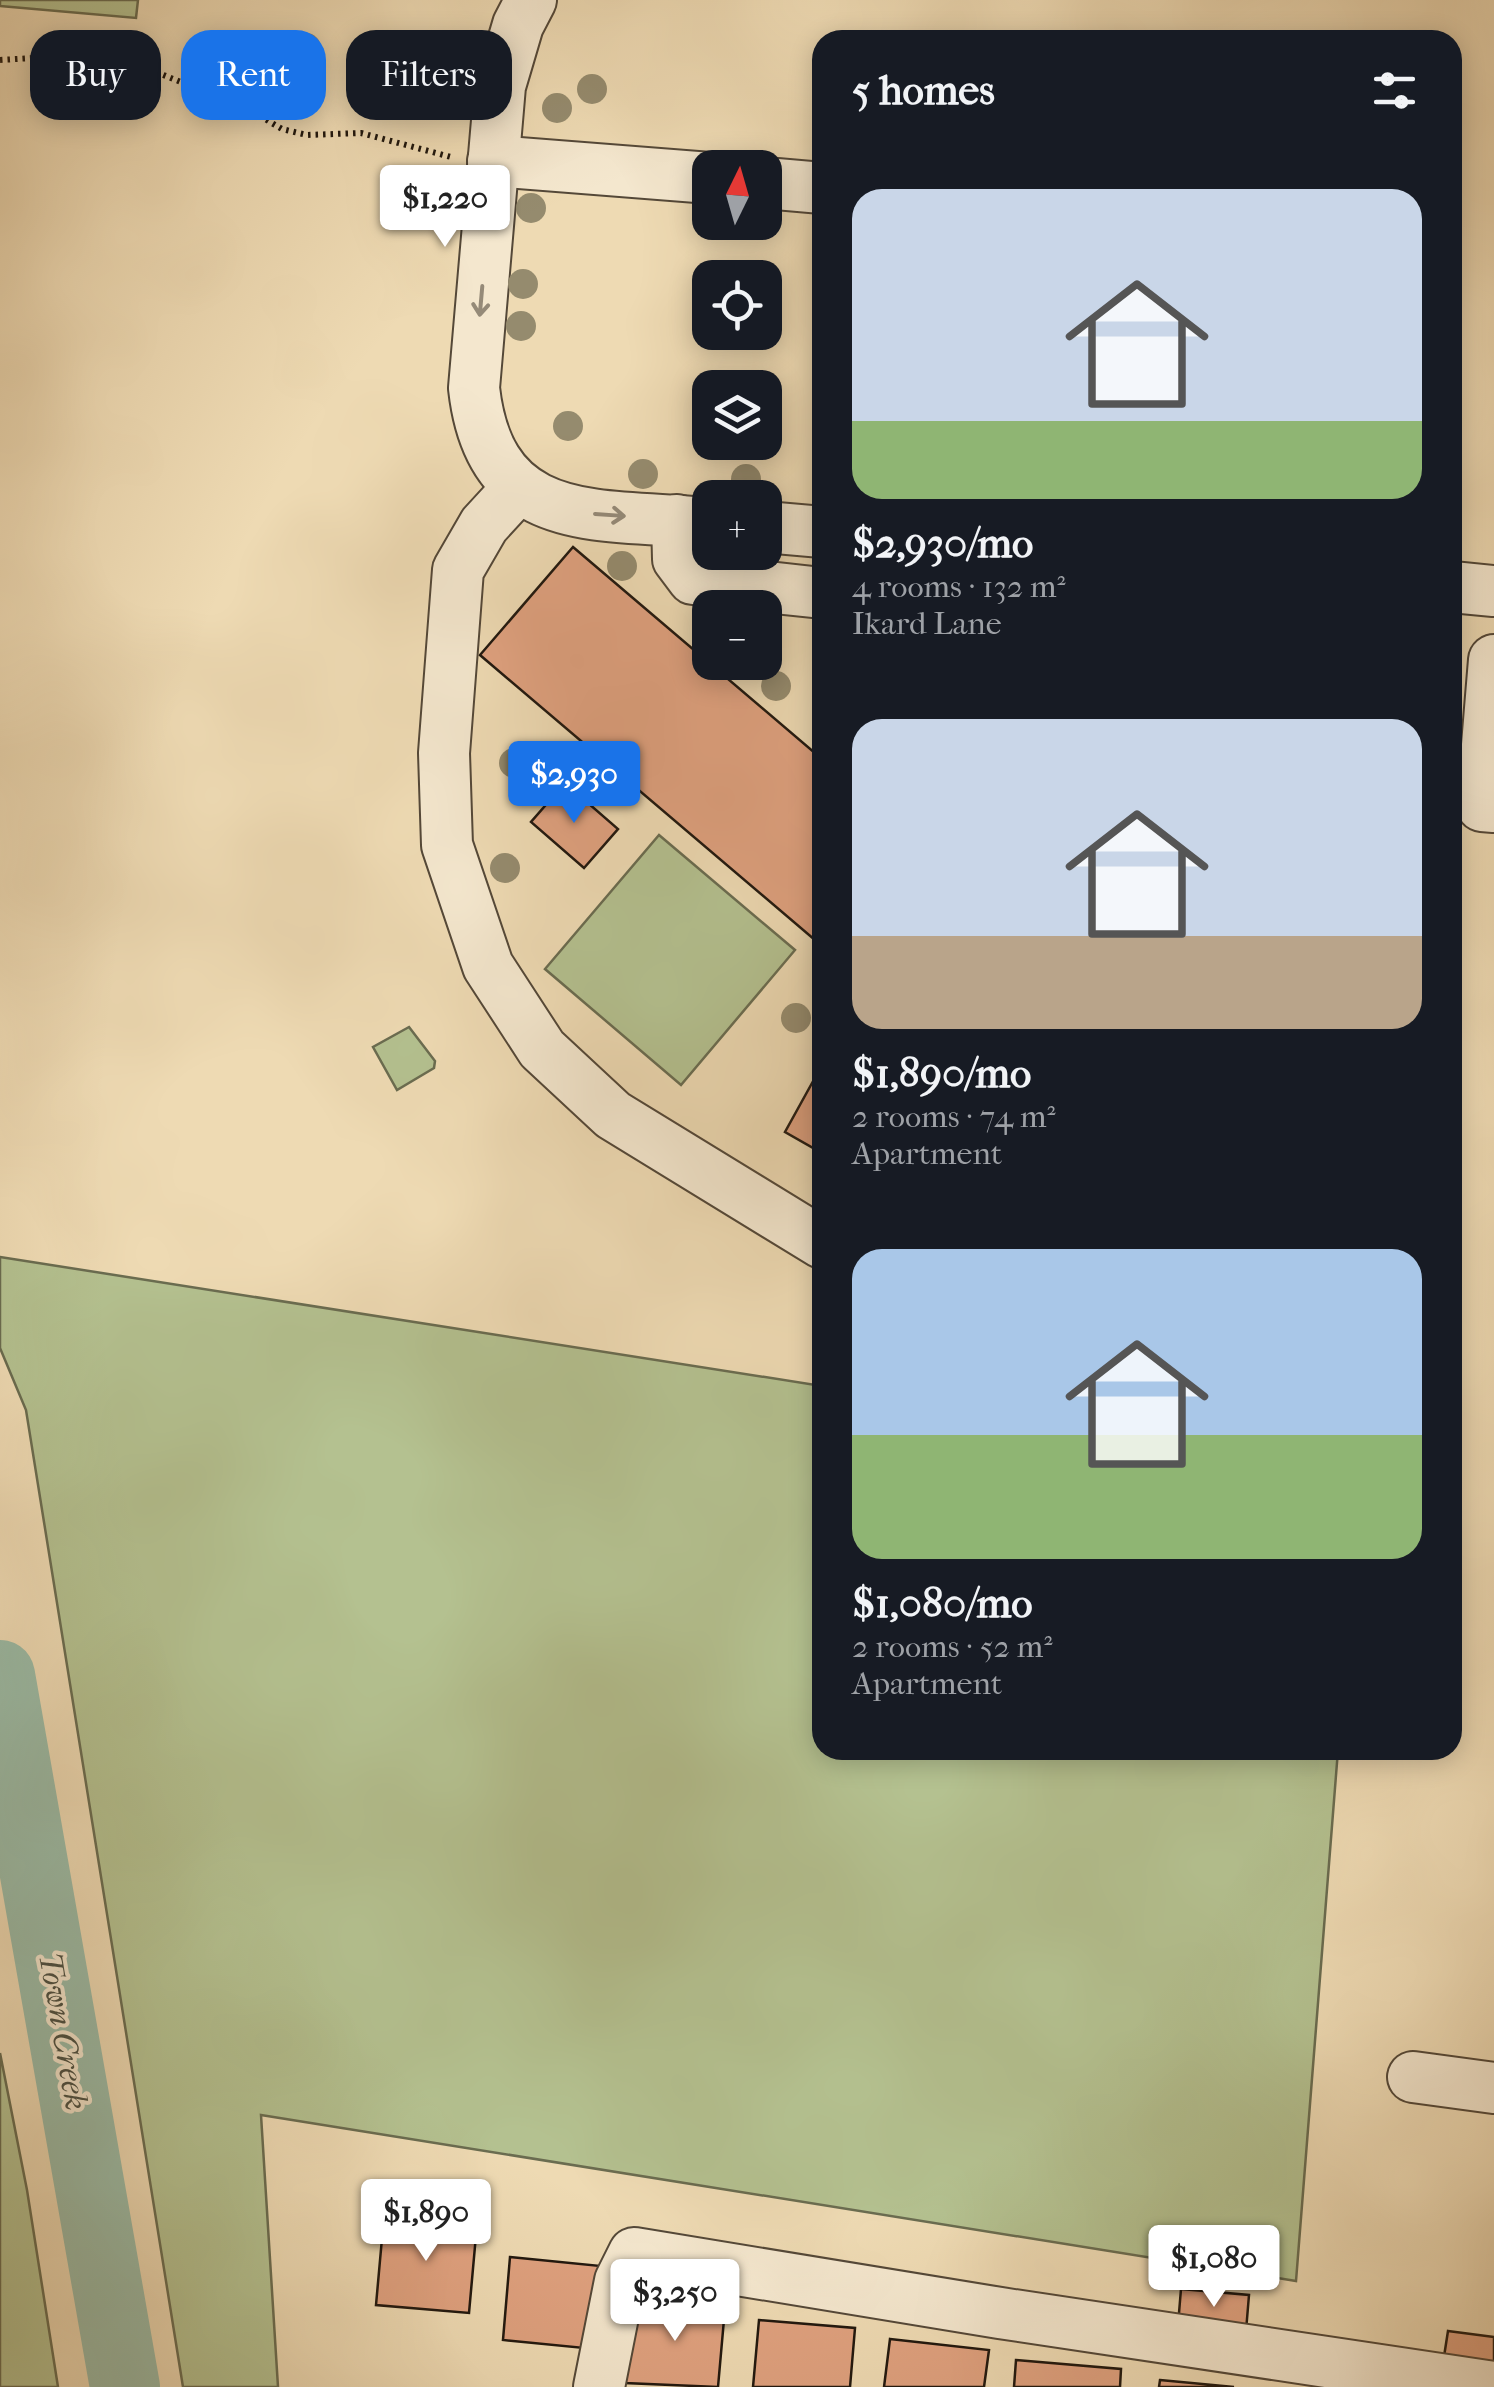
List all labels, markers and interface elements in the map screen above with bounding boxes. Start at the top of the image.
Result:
chip: Buy [30,30,161,120]
chip: Rent [181,30,326,120]
chip: Filters [346,30,512,120]
icon: filters [1367,63,1422,118]
text: 5 homes [852,66,995,115]
north arrow [692,150,782,240]
map controls [692,150,782,680]
pin: $1,220 [364,165,526,250]
text: $1,220 [402,179,488,216]
icon: home [1047,254,1227,434]
button: locate [692,260,782,350]
one-way arrow [472,284,491,316]
button: layers [692,370,782,460]
button: + [692,480,782,570]
one-way arrow [593,506,625,525]
text: $2,930/mo [852,519,1033,568]
text: 4 rooms · 132 m² [852,568,1066,605]
button: − [692,590,782,680]
text: Ikard Lane [852,605,1002,642]
pin: $2,930 [493,741,655,826]
text: $2,930 [530,755,618,792]
icon: home [1047,784,1227,964]
text: $1,890/mo [852,1049,1031,1098]
text: 2 rooms · 74 m² [852,1098,1056,1135]
text: Apartment [852,1135,1002,1172]
icon: home [1047,1314,1227,1494]
text: $1,080/mo [852,1579,1033,1628]
text: 2 rooms · 52 m² [852,1628,1052,1665]
text: Apartment [852,1665,1002,1702]
water label: Town Creek [31,1949,95,2113]
pin: $1,890 [345,2179,507,2264]
text: $1,890 [383,2193,469,2230]
pin: $1,080 [1133,2225,1295,2310]
text: $1,080 [1170,2239,1258,2276]
pin: $3,250 [594,2259,756,2344]
text: $3,250 [632,2273,718,2310]

